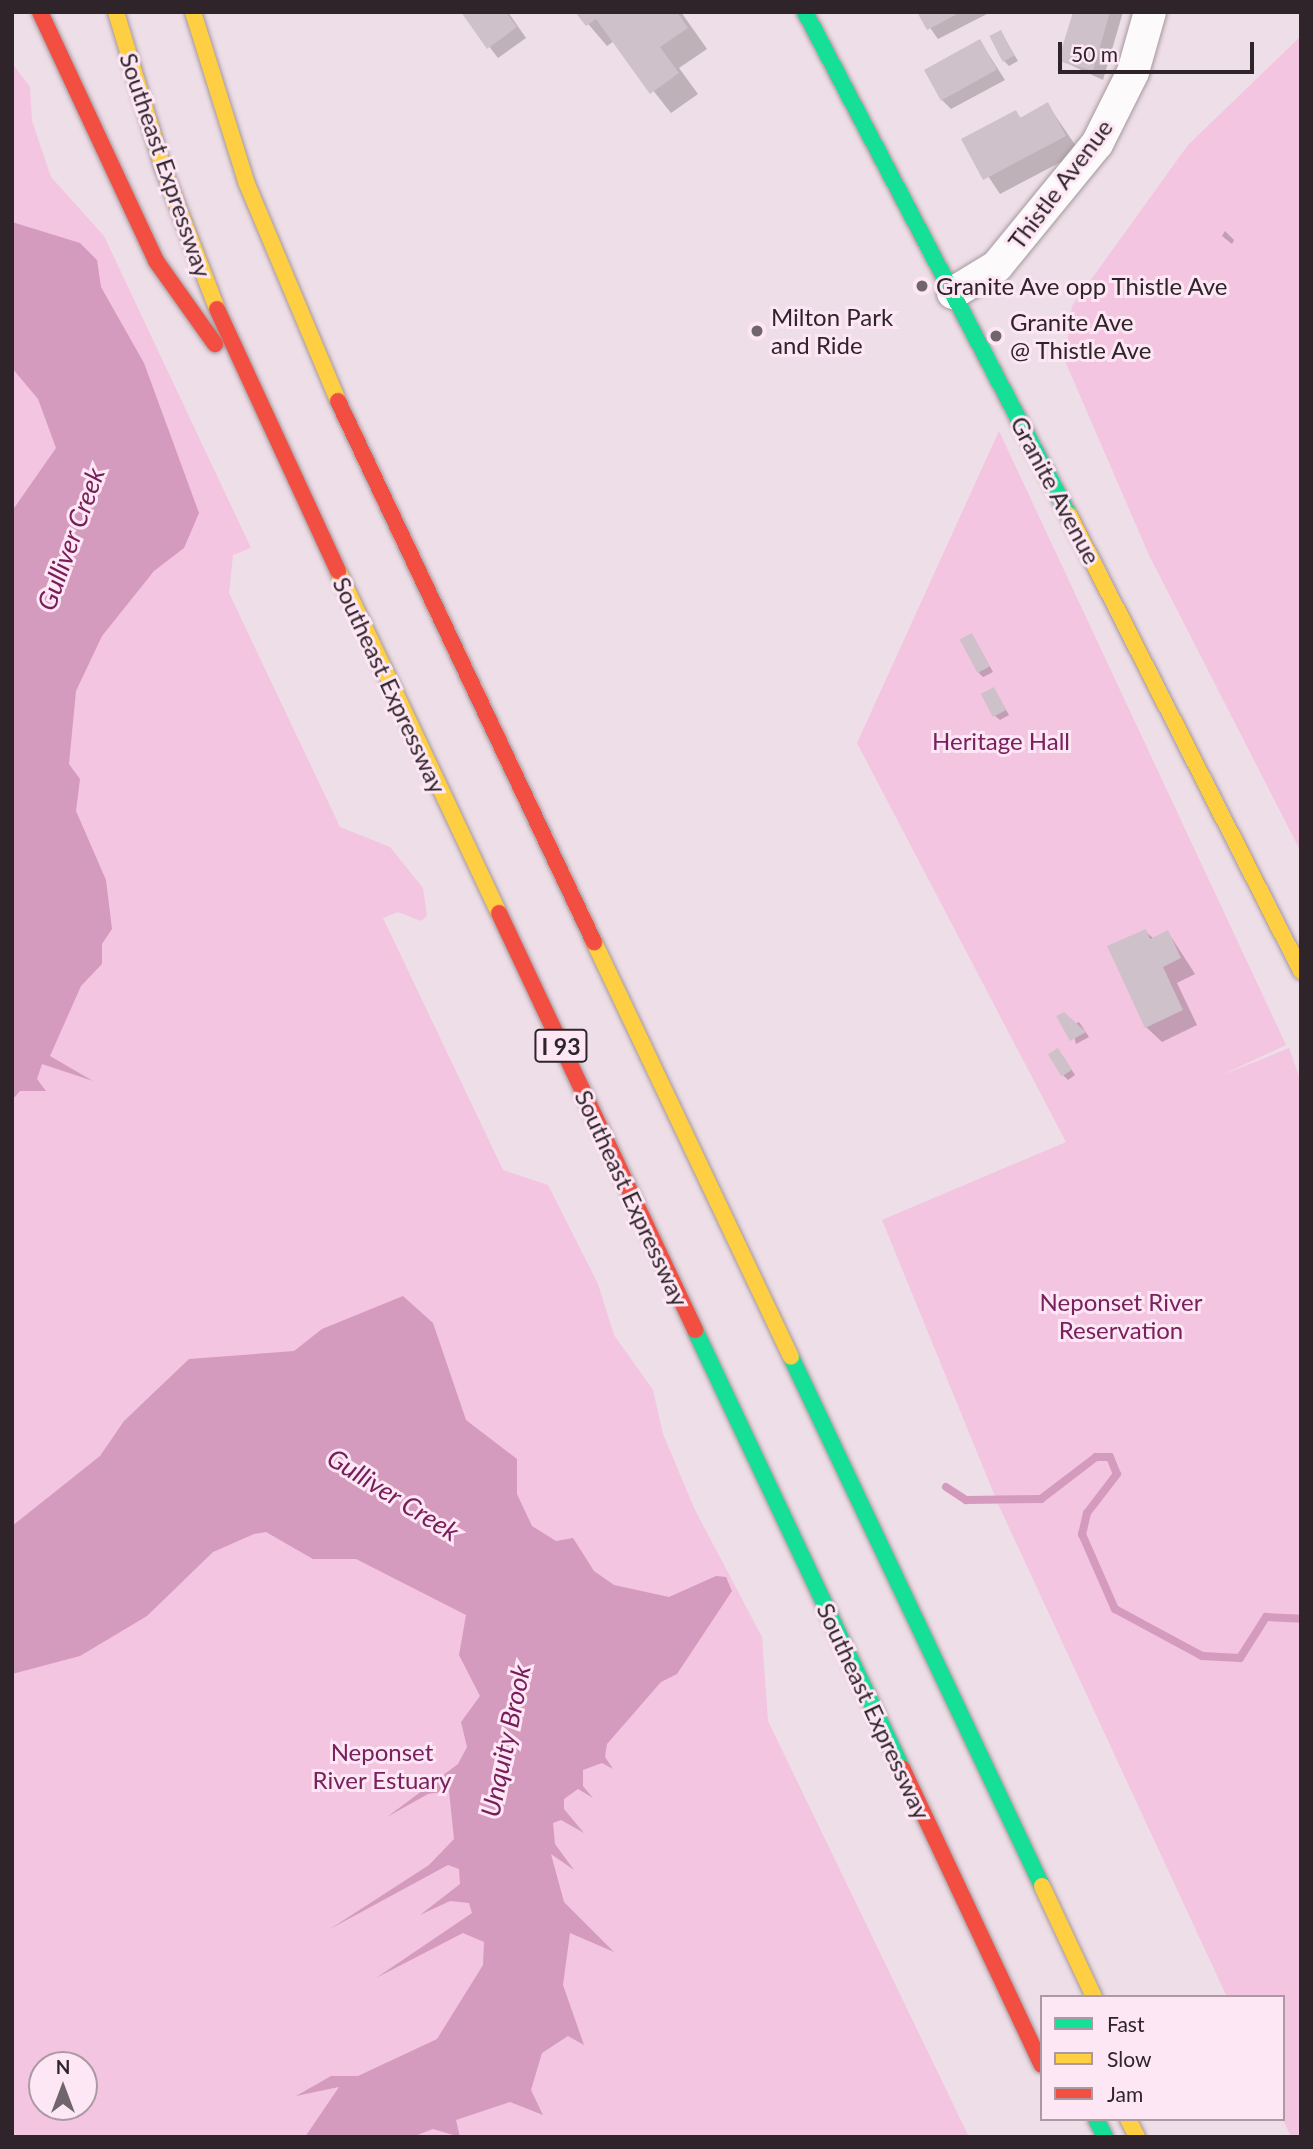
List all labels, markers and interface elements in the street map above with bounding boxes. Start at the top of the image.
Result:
scale bar [1061,28,1257,72]
text: 50 m [1071,41,1118,66]
street label: Southeast Expressway [114,49,218,281]
street label: Thistle Avenue [1002,113,1118,255]
place label: Granite Ave opp Thistle Ave [936,272,1230,300]
marker: Granite Ave opp Thistle Ave [914,278,930,294]
place label: Milton Park and Ride [771,303,893,359]
place label: Granite Ave @ Thistle Ave [1010,308,1153,364]
marker: Milton Park and Ride [749,323,765,339]
marker: Granite Ave @ Thistle Ave [988,328,1004,344]
street label: Granite Avenue [1005,411,1107,569]
water label: Gulliver Creek [31,463,111,615]
street label: Southeast Expressway [327,572,453,798]
park label: Heritage Hall [932,727,1070,755]
road number: I 93 [533,1026,589,1065]
street label: Southeast Expressway [569,1085,695,1311]
park label: Neponset River Reservation [1040,1288,1202,1344]
water label: Gulliver Creek [321,1442,465,1548]
street label: Southeast Expressway [811,1598,937,1824]
water label: Unquity Brook [475,1662,537,1820]
park label: Neponset River Estuary [312,1738,452,1794]
legend [1040,1995,1285,2121]
text: Fast [1107,2011,1144,2036]
text: Slow [1107,2046,1151,2071]
north arrow [28,2051,98,2121]
text: N [56,2055,70,2078]
text: Jam [1107,2081,1143,2106]

